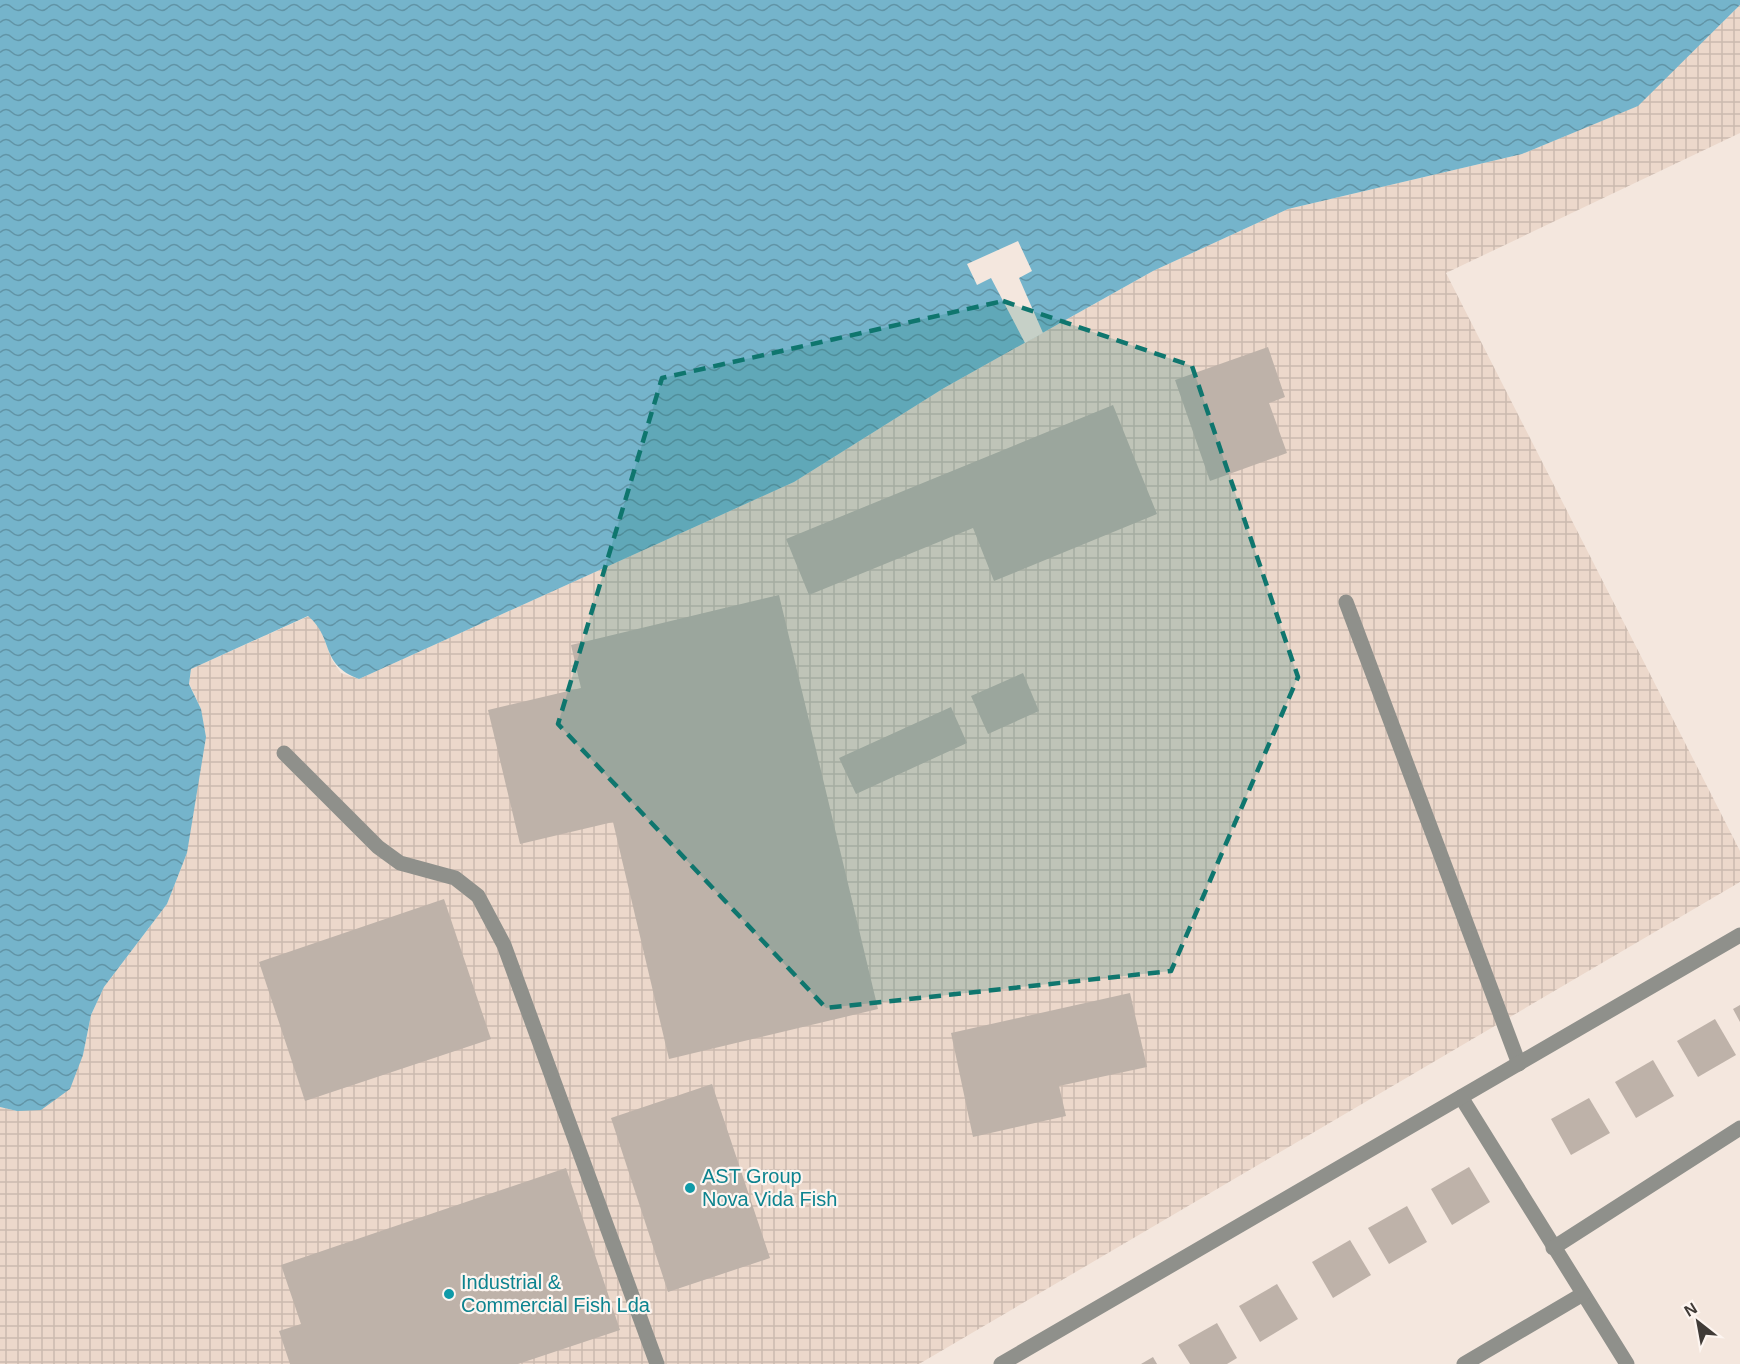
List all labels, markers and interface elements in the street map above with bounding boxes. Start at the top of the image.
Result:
place label: AST Group Nova Vida Fish [702,1165,837,1210]
marker: AST Group Nova Vida Fish [683,1181,697,1195]
place label: Industrial & Commercial Fish Lda [461,1271,651,1316]
marker: Industrial & Commercial Fish Lda [442,1287,456,1301]
north arrow [1668,1292,1728,1352]
text: N [1681,1299,1700,1320]

